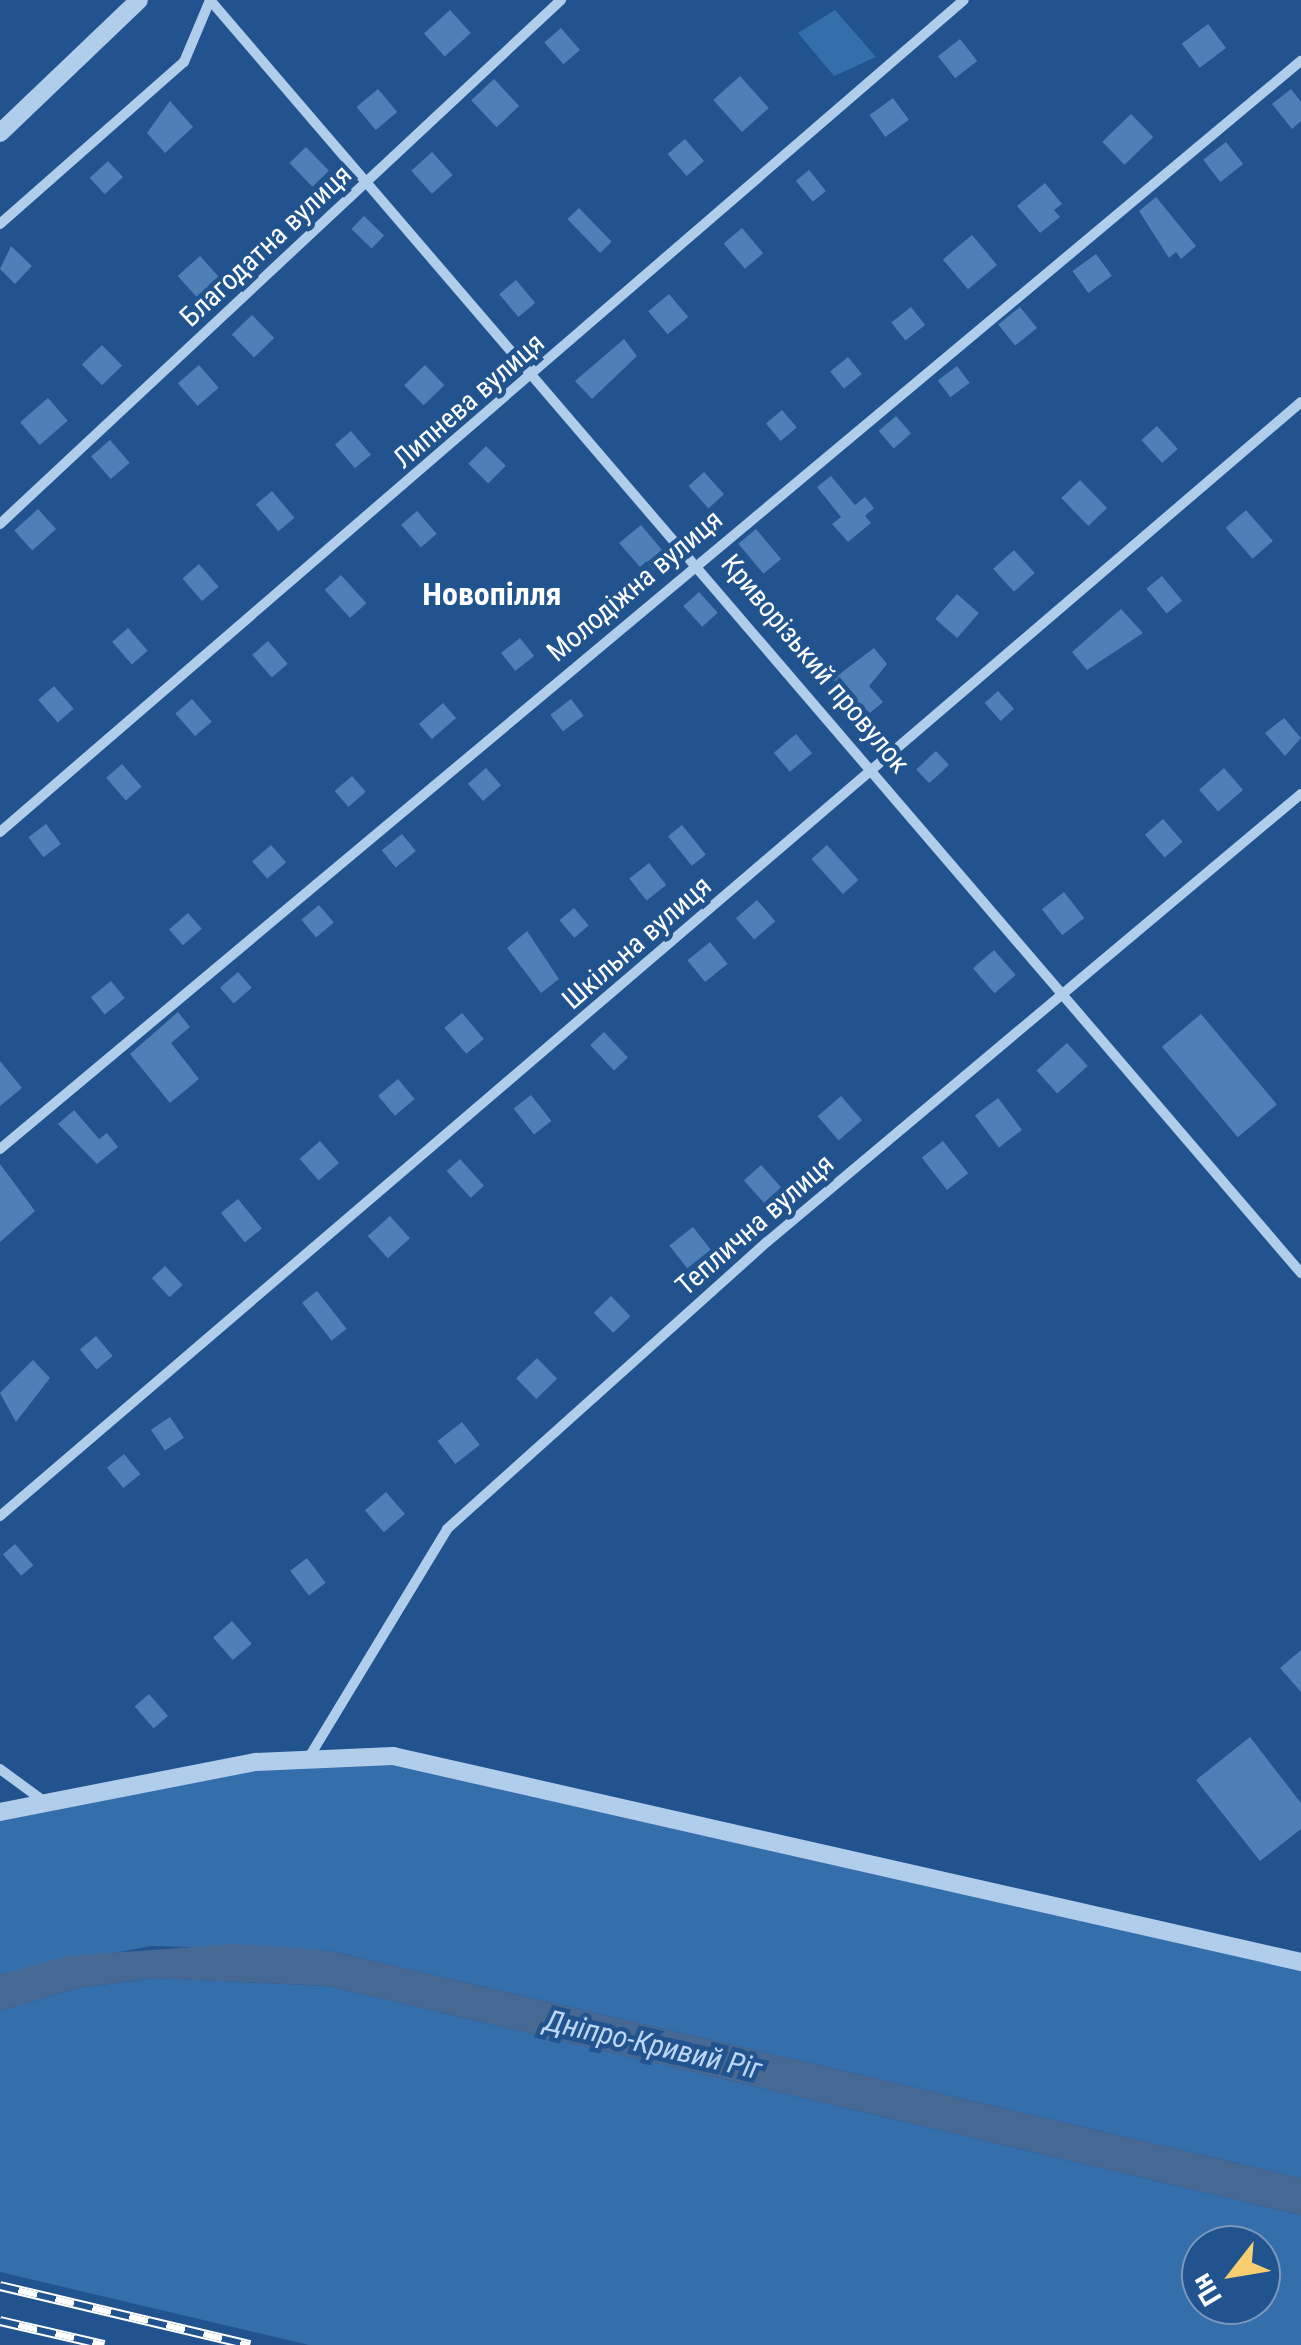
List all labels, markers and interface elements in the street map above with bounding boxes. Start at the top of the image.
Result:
street label: Благодатна вулиця [173,158,359,334]
street label: Липнева вулиця [387,326,551,476]
street label: Молодіжна вулиця [541,503,729,669]
street label: Криворізький провулок [714,548,916,780]
district label: Новопілля [422,575,562,613]
street label: Шкільна вулиця [556,869,718,1017]
street label: Теплична вулиця [669,1147,841,1303]
water label: Дніпро-Кривий Ріг [541,2003,765,2087]
north arrow [1181,2225,1281,2325]
text: Пн [1184,2268,1229,2312]

